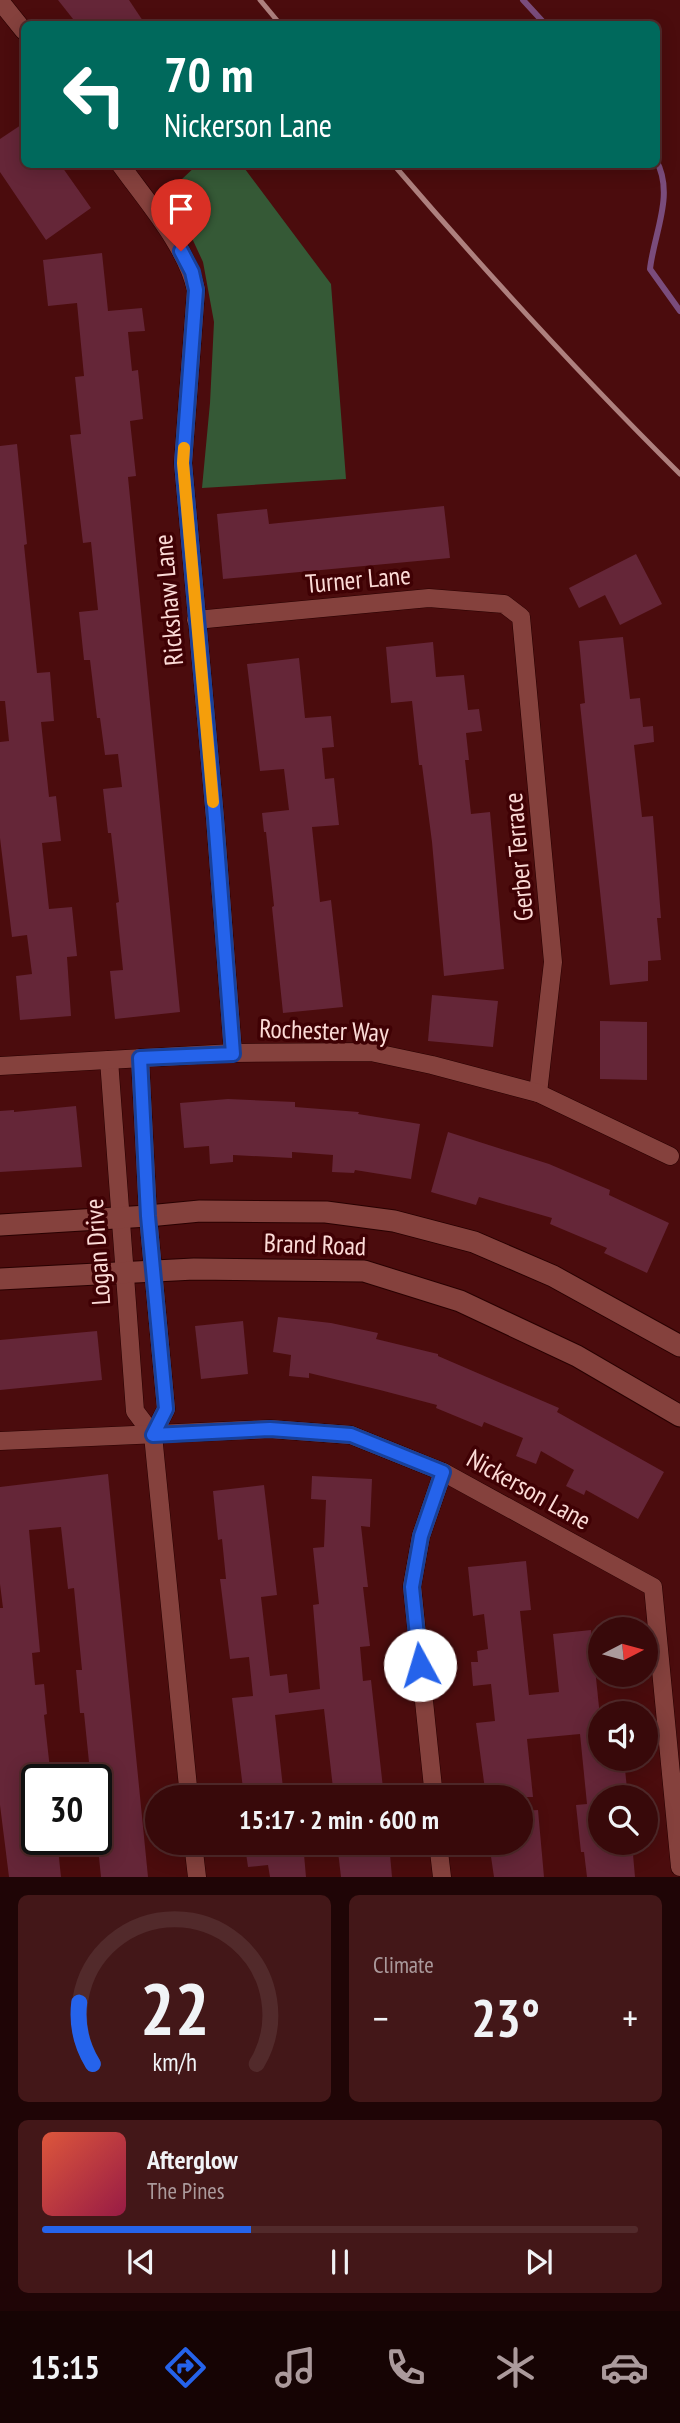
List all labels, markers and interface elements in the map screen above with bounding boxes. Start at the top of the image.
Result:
text: 70 m [164,42,253,106]
icon: left [49,49,140,140]
text: Nickerson Lane [164,104,332,146]
pin [151,179,211,251]
icon: arrive [162,190,200,228]
street label: Rickshaw Lane [146,533,190,667]
street label: Turner Lane [304,558,412,600]
street label: Gerber Terrace [496,792,540,922]
street label: Rochester Way [259,1011,390,1049]
street label: Logan Drive [77,1198,117,1306]
street label: Brand Road [263,1226,367,1262]
street label: Nickerson Lane [461,1441,597,1537]
north arrow [588,1617,658,1687]
map controls [588,1617,658,1855]
position arrow [383,1628,457,1702]
button: sound [588,1701,658,1771]
speed limit sign: 30 [21,1764,112,1855]
button: search [588,1785,658,1855]
text: 15:17 · 2 min · 600 m [239,1803,439,1836]
text: Climate [373,1950,434,1979]
text: 22 [140,1961,209,2055]
text: 23° [471,1984,540,2051]
text: − [373,1993,389,2042]
text: + [622,1993,638,2042]
text: km/h [152,2046,197,2078]
text: Afterglow [147,2143,238,2176]
text: The Pines [147,2176,225,2205]
icon: previous [122,2243,160,2281]
icon: pause [321,2243,359,2281]
icon: next [520,2243,558,2281]
icon: directions [161,2343,210,2392]
icon: music [271,2343,320,2392]
icon: phone [381,2343,430,2392]
icon: climate [491,2343,540,2392]
icon: car [600,2343,649,2392]
text: 15:15 [30,2346,100,2388]

